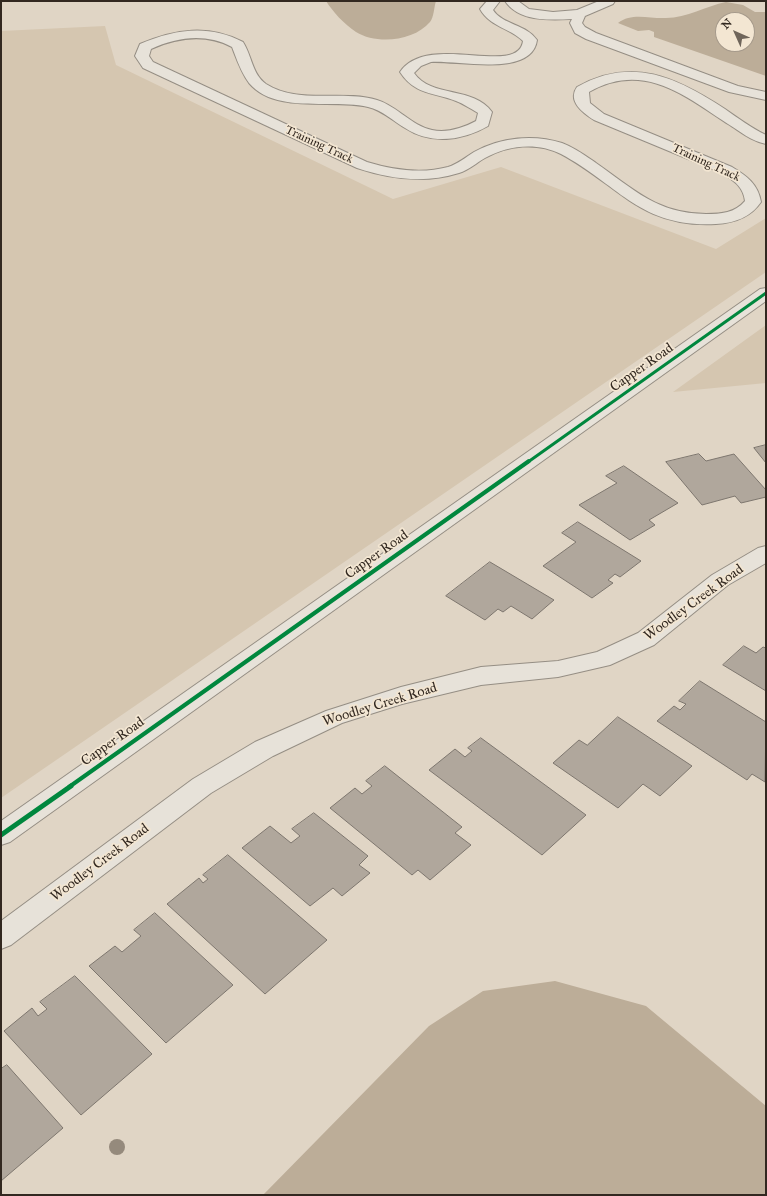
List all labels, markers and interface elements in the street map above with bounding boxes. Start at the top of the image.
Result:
north arrow [715,12,755,52]
text: N [719,16,735,32]
street label: Training Track [283,123,355,167]
street label: Training Track [670,141,742,185]
street label: Capper Road [607,340,677,396]
street label: Capper Road [342,527,412,583]
street label: Woodley Creek Road [641,561,747,645]
street label: Woodley Creek Road [321,680,439,730]
street label: Capper Road [78,714,148,770]
street label: Woodley Creek Road [48,821,152,905]

